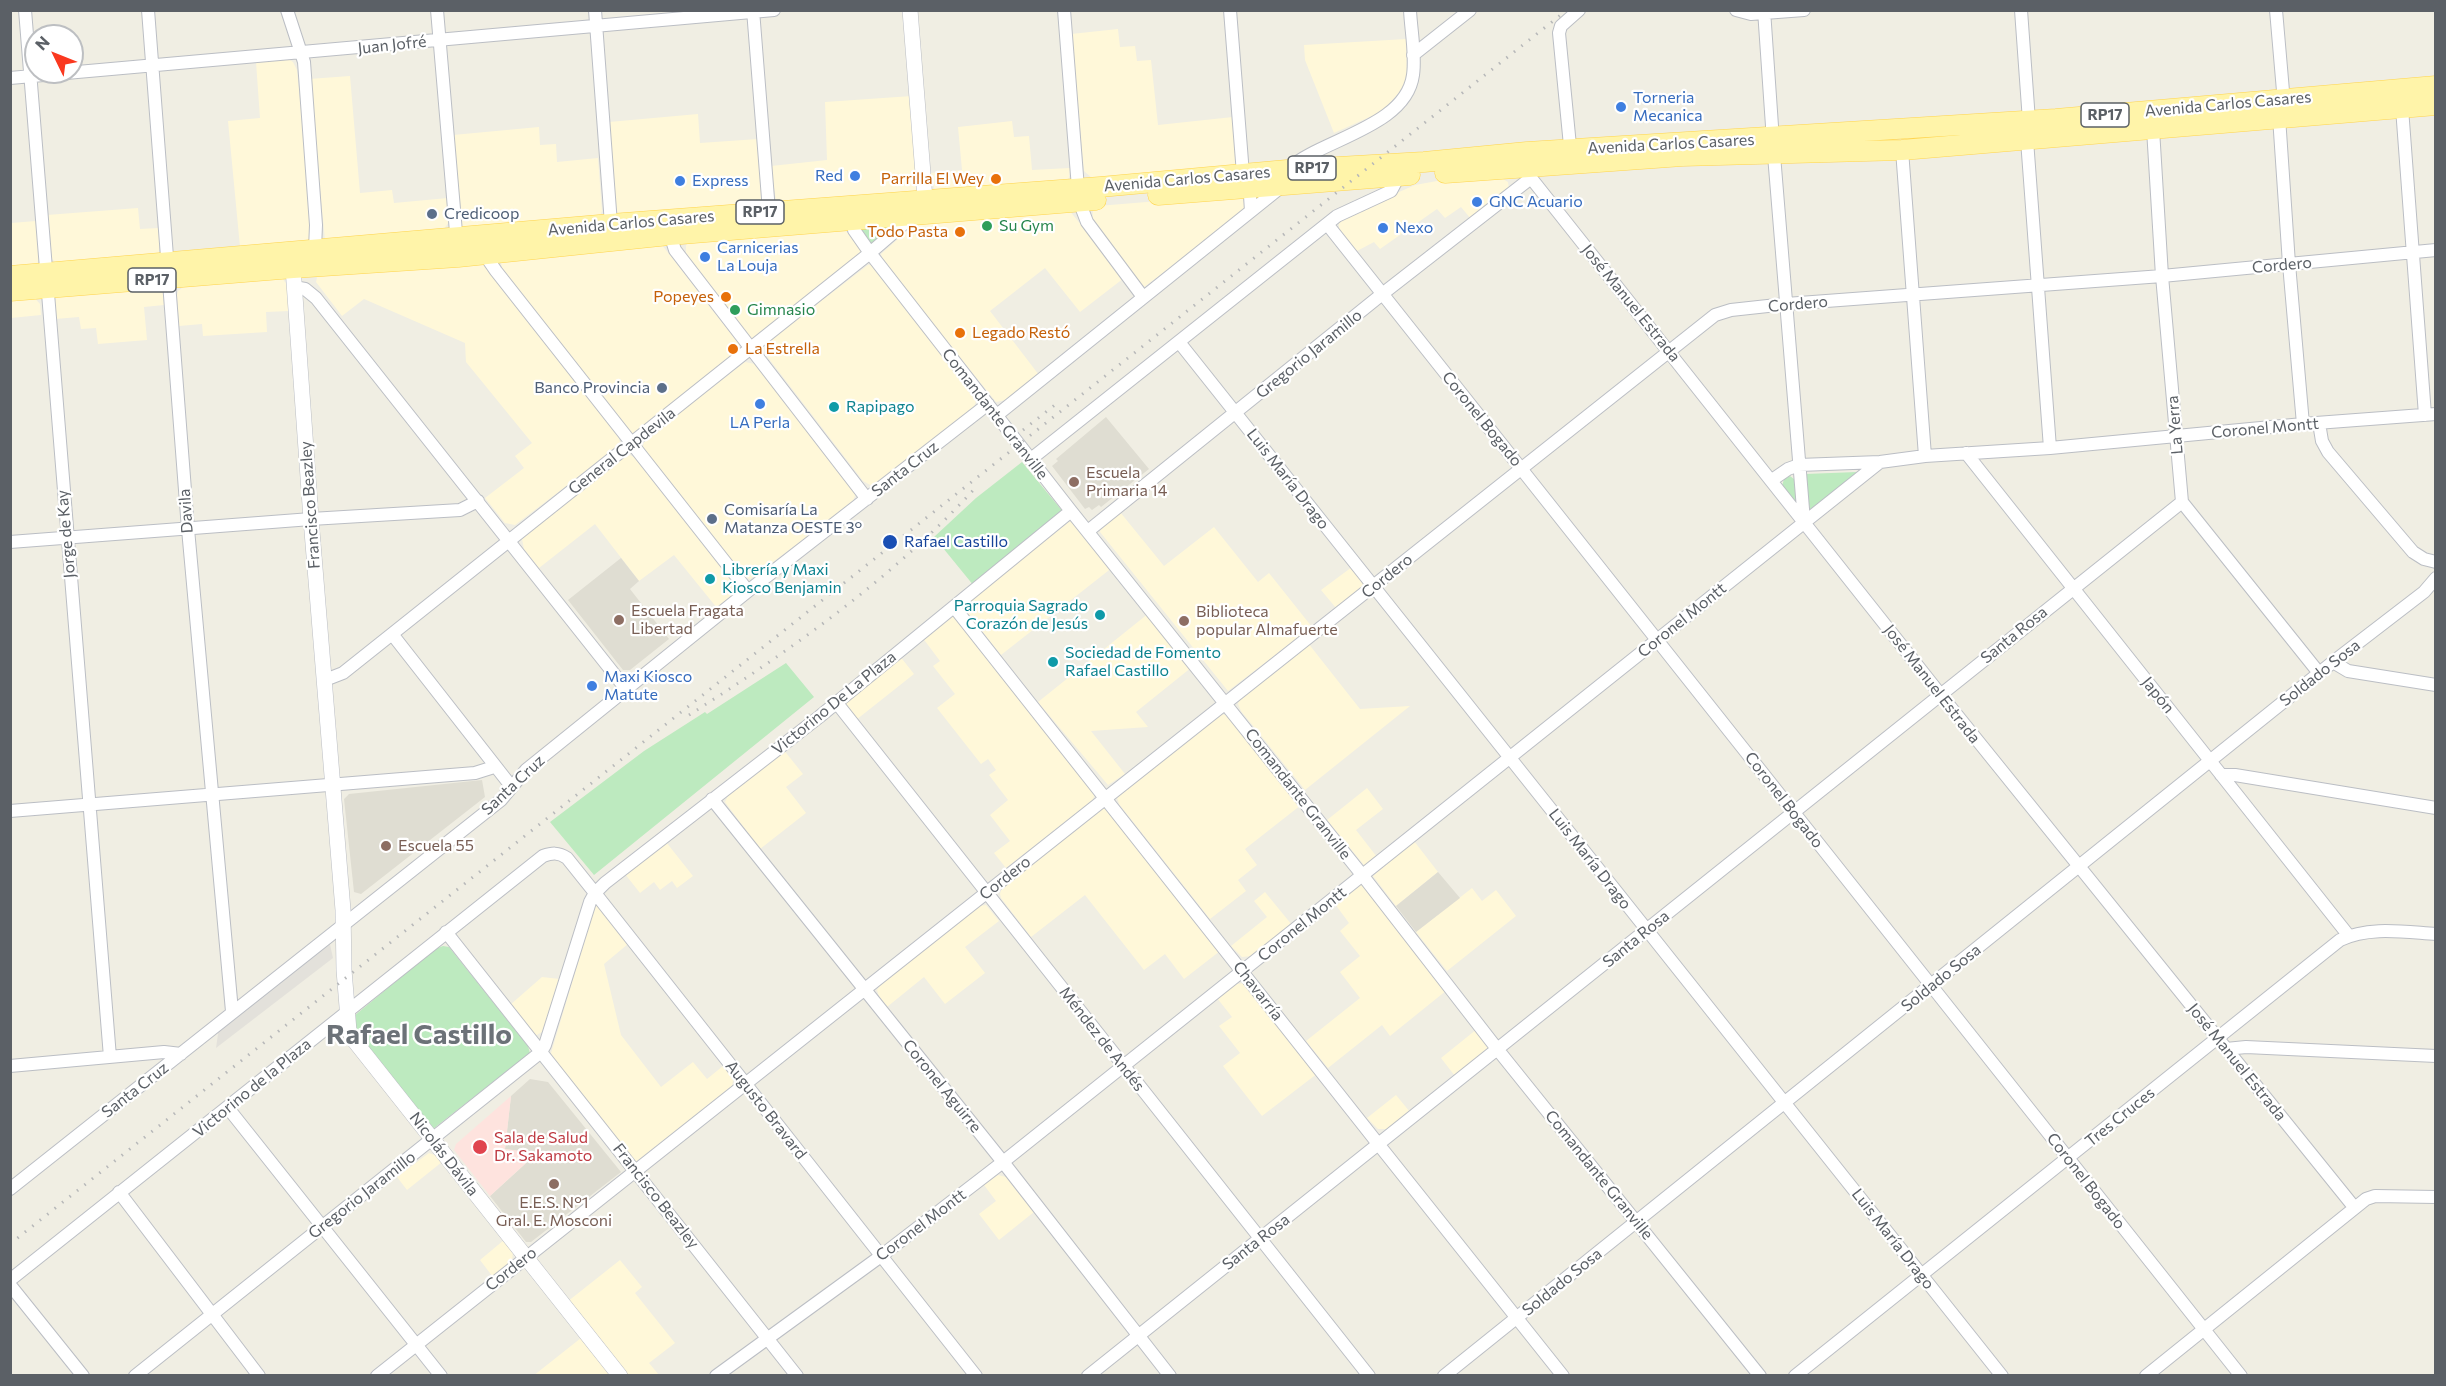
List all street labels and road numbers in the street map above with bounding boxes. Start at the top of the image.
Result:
street label: Juan Jofré [357,32,427,58]
street label: Avenida Carlos Casares [2144,87,2312,121]
road number: RP17 [2081,103,2129,127]
street label: Avenida Carlos Casares [1587,130,1755,158]
road number: RP17 [1288,156,1336,180]
street label: Avenida Carlos Casares [1103,162,1271,196]
road number: RP17 [736,200,784,224]
street label: Avenida Carlos Casares [547,206,715,240]
street label: José Manuel Estrada [1578,240,1684,366]
street label: Cordero [2251,253,2313,277]
road number: RP17 [128,268,176,292]
street label: Cordero [1767,292,1829,316]
street label: Gregorio Jaramillo [1252,305,1366,403]
street label: Comandante Granville [938,345,1052,483]
street label: Coronel Bogado [1438,368,1526,470]
street label: La Yerra [2163,395,2187,455]
street label: General Capdevila [565,403,679,499]
street label: Coronel Montt [2210,414,2320,442]
street label: Luis María Drago [1243,425,1333,533]
street label: Santa Cruz [868,437,942,501]
street label: Francisco Beazley [296,440,324,570]
street label: Davila [175,488,197,534]
street label: Jorge de Kay [53,489,79,579]
street label: Cordero [1358,550,1416,602]
street label: Coronel Montt [1634,579,1730,661]
street label: Santa Rosa [1977,602,2051,668]
street label: José Manuel Estrada [1880,621,1984,747]
street label: Soldado Sosa [2276,636,2364,710]
street label: Victorino De La Plaza [768,647,900,759]
street label: Japón [2138,673,2178,717]
street label: Comandante Granville [1241,725,1355,863]
street label: Coronel Bogado [1741,748,1827,852]
street label: Santa Cruz [478,751,548,819]
street label: Luis María Drago [1545,805,1635,913]
street label: Cordero [975,852,1035,904]
street label: Coronel Montt [1254,883,1350,965]
street label: Santa Rosa [1599,906,1673,972]
street label: Soldado Sosa [1897,940,1985,1016]
street label: Chavarría [1229,958,1287,1024]
street label: Méndez de Andés [1055,983,1149,1095]
street label: José Manuel Estrada [2184,999,2290,1125]
street label: Victorino de la Plaza [189,1034,315,1142]
street label: Coronel Aguirre [899,1036,985,1136]
street label: Augusto Bravard [721,1057,811,1163]
street label: Santa Cruz [98,1058,172,1122]
street label: Tres Cruces [2081,1083,2159,1151]
street label: Comandante Granville [1541,1106,1657,1244]
street label: Nicolás Dávila [405,1108,483,1200]
street label: Coronel Bogado [2043,1129,2129,1233]
street label: Francisco Beazley [609,1140,703,1252]
street label: Gregorio Jaramillo [305,1147,419,1243]
street label: Coronel Montt [872,1185,970,1265]
street label: Luis María Drago [1848,1185,1938,1293]
street label: Santa Rosa [1219,1210,1293,1274]
street label: Cordero [481,1243,541,1295]
street label: Soldado Sosa [1518,1244,1606,1320]

